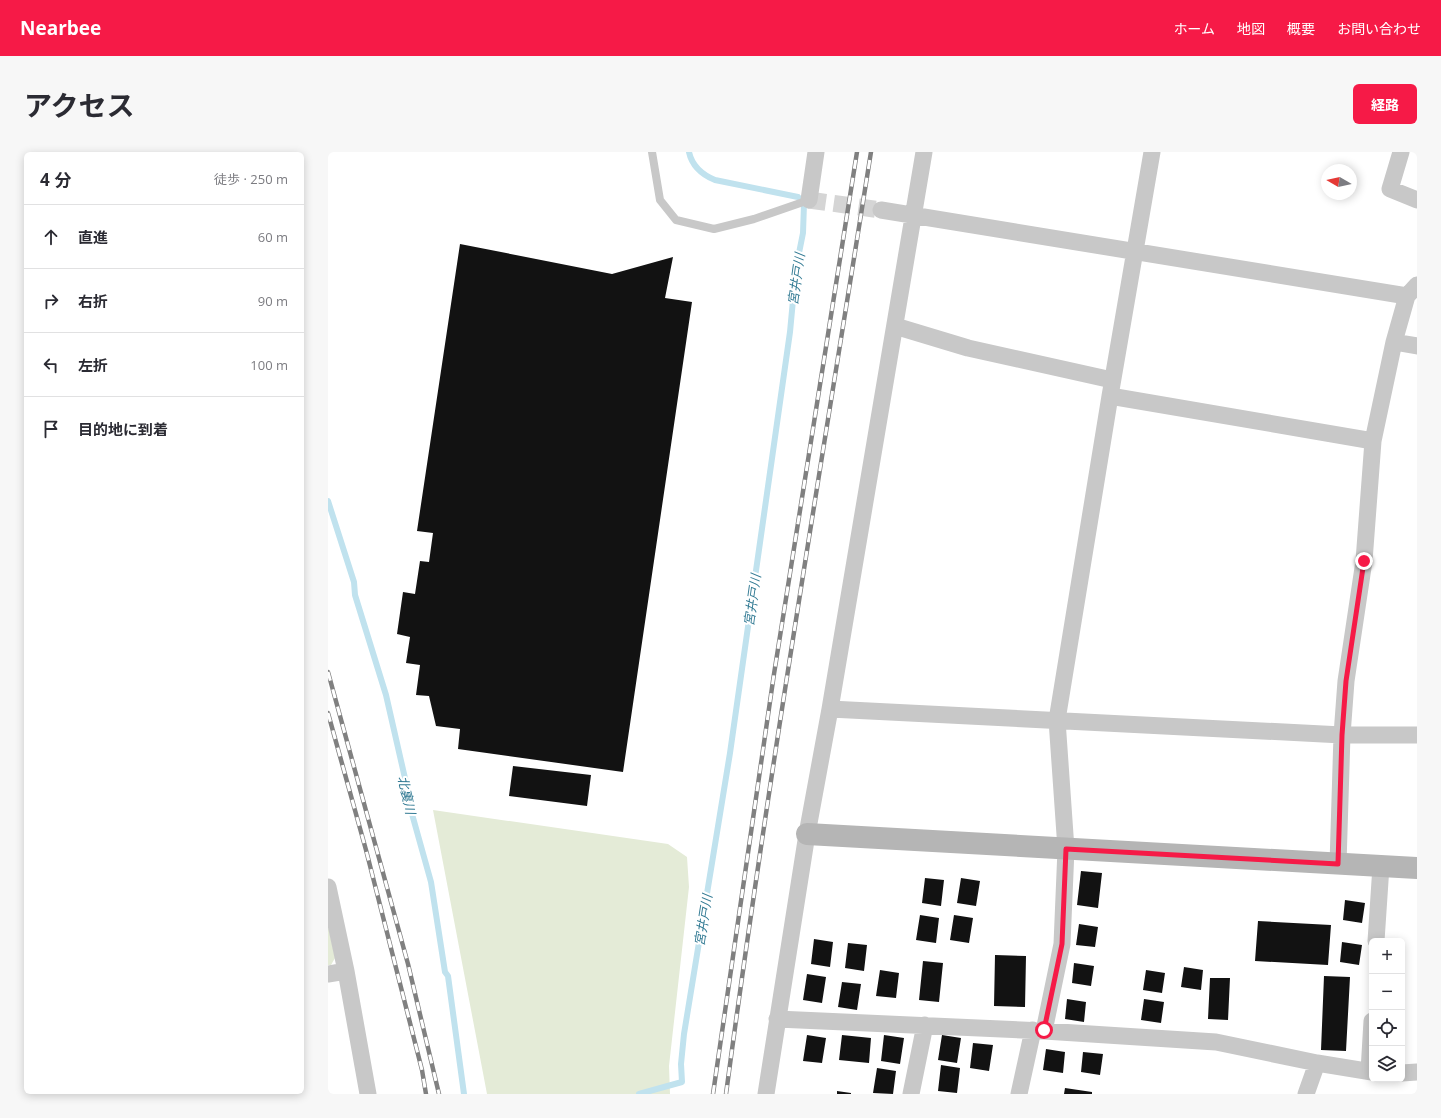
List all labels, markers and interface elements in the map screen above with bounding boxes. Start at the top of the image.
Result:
text: Nearbee [20,15,101,41]
text: ホーム [1173,19,1215,38]
text: 地図 [1237,19,1265,38]
text: 概要 [1287,19,1315,38]
text: お問い合わせ [1337,19,1421,38]
button: 経路 [1353,84,1417,124]
text: アクセス [24,86,135,124]
north arrow [1321,164,1357,200]
text: 4 分 [40,168,71,191]
text: 徒歩 · 250 m [214,170,288,188]
icon: ahead [40,226,62,248]
text: 直進 [78,227,108,247]
text: 60 m [258,228,288,246]
water label: 宮井戸川 [783,250,809,306]
icon: right [40,290,62,312]
text: 右折 [78,291,108,311]
text: 90 m [258,292,288,310]
icon: left [40,354,62,376]
text: 左折 [78,355,108,375]
text: 100 m [250,356,288,374]
icon: arrive [40,418,62,440]
text: 目的地に到着 [78,419,168,439]
route end [1355,552,1373,570]
water label: 宮井戸川 [739,571,765,627]
water label: 北裏川 [394,774,421,818]
water label: 宮井戸川 [690,891,716,947]
map controls [1369,938,1405,1082]
button: + [1369,938,1405,974]
button: − [1369,974,1405,1010]
button: locate [1369,1010,1405,1046]
route start [1035,1021,1053,1039]
button: layers [1369,1046,1405,1082]

